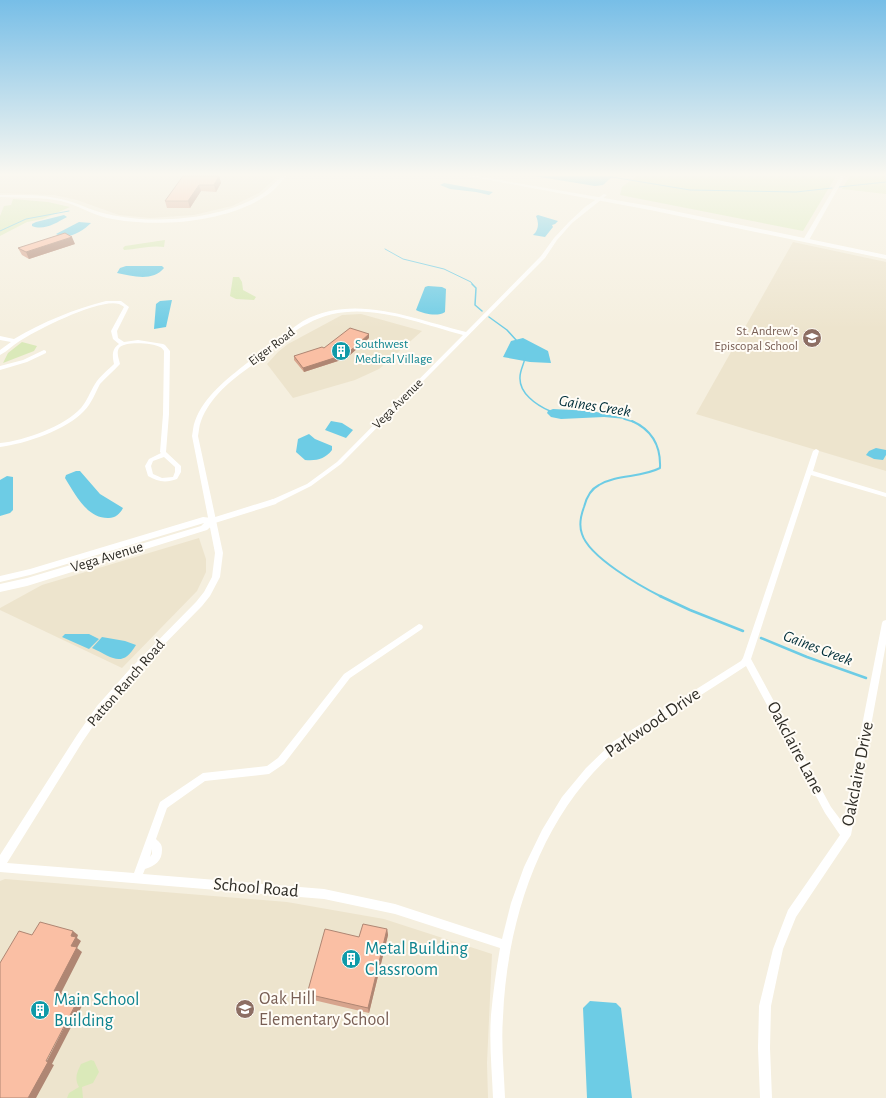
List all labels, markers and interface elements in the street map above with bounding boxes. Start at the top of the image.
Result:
street label: Eiger Road [247,325,298,368]
place label: St. Andrew's Episcopal School [714,325,798,353]
school or university icon: St. Andrew's Episcopal School [801,327,823,349]
place label: Southwest Medical Village [355,338,432,366]
building icon: Southwest Medical Village [330,340,352,362]
street label: Vega Avenue [370,376,426,432]
water label: Gaines Creek [558,392,632,420]
street label: Vega Avenue [69,539,145,575]
water label: Gaines Creek [781,628,855,668]
street label: Patton Ranch Road [84,637,168,729]
street label: Parkwood Drive [602,685,704,761]
street label: Oakclaire Lane [763,699,827,797]
street label: Oakclaire Drive [839,720,877,828]
street label: School Road [213,875,299,901]
place label: Metal Building Classroom [365,940,468,979]
building icon: Metal Building Classroom [340,948,362,970]
place label: Oak Hill Elementary School [259,990,390,1029]
place label: Main School Building [54,991,140,1030]
school or university icon: Oak Hill Elementary School [234,998,256,1020]
building icon: Main School Building [29,999,51,1021]

